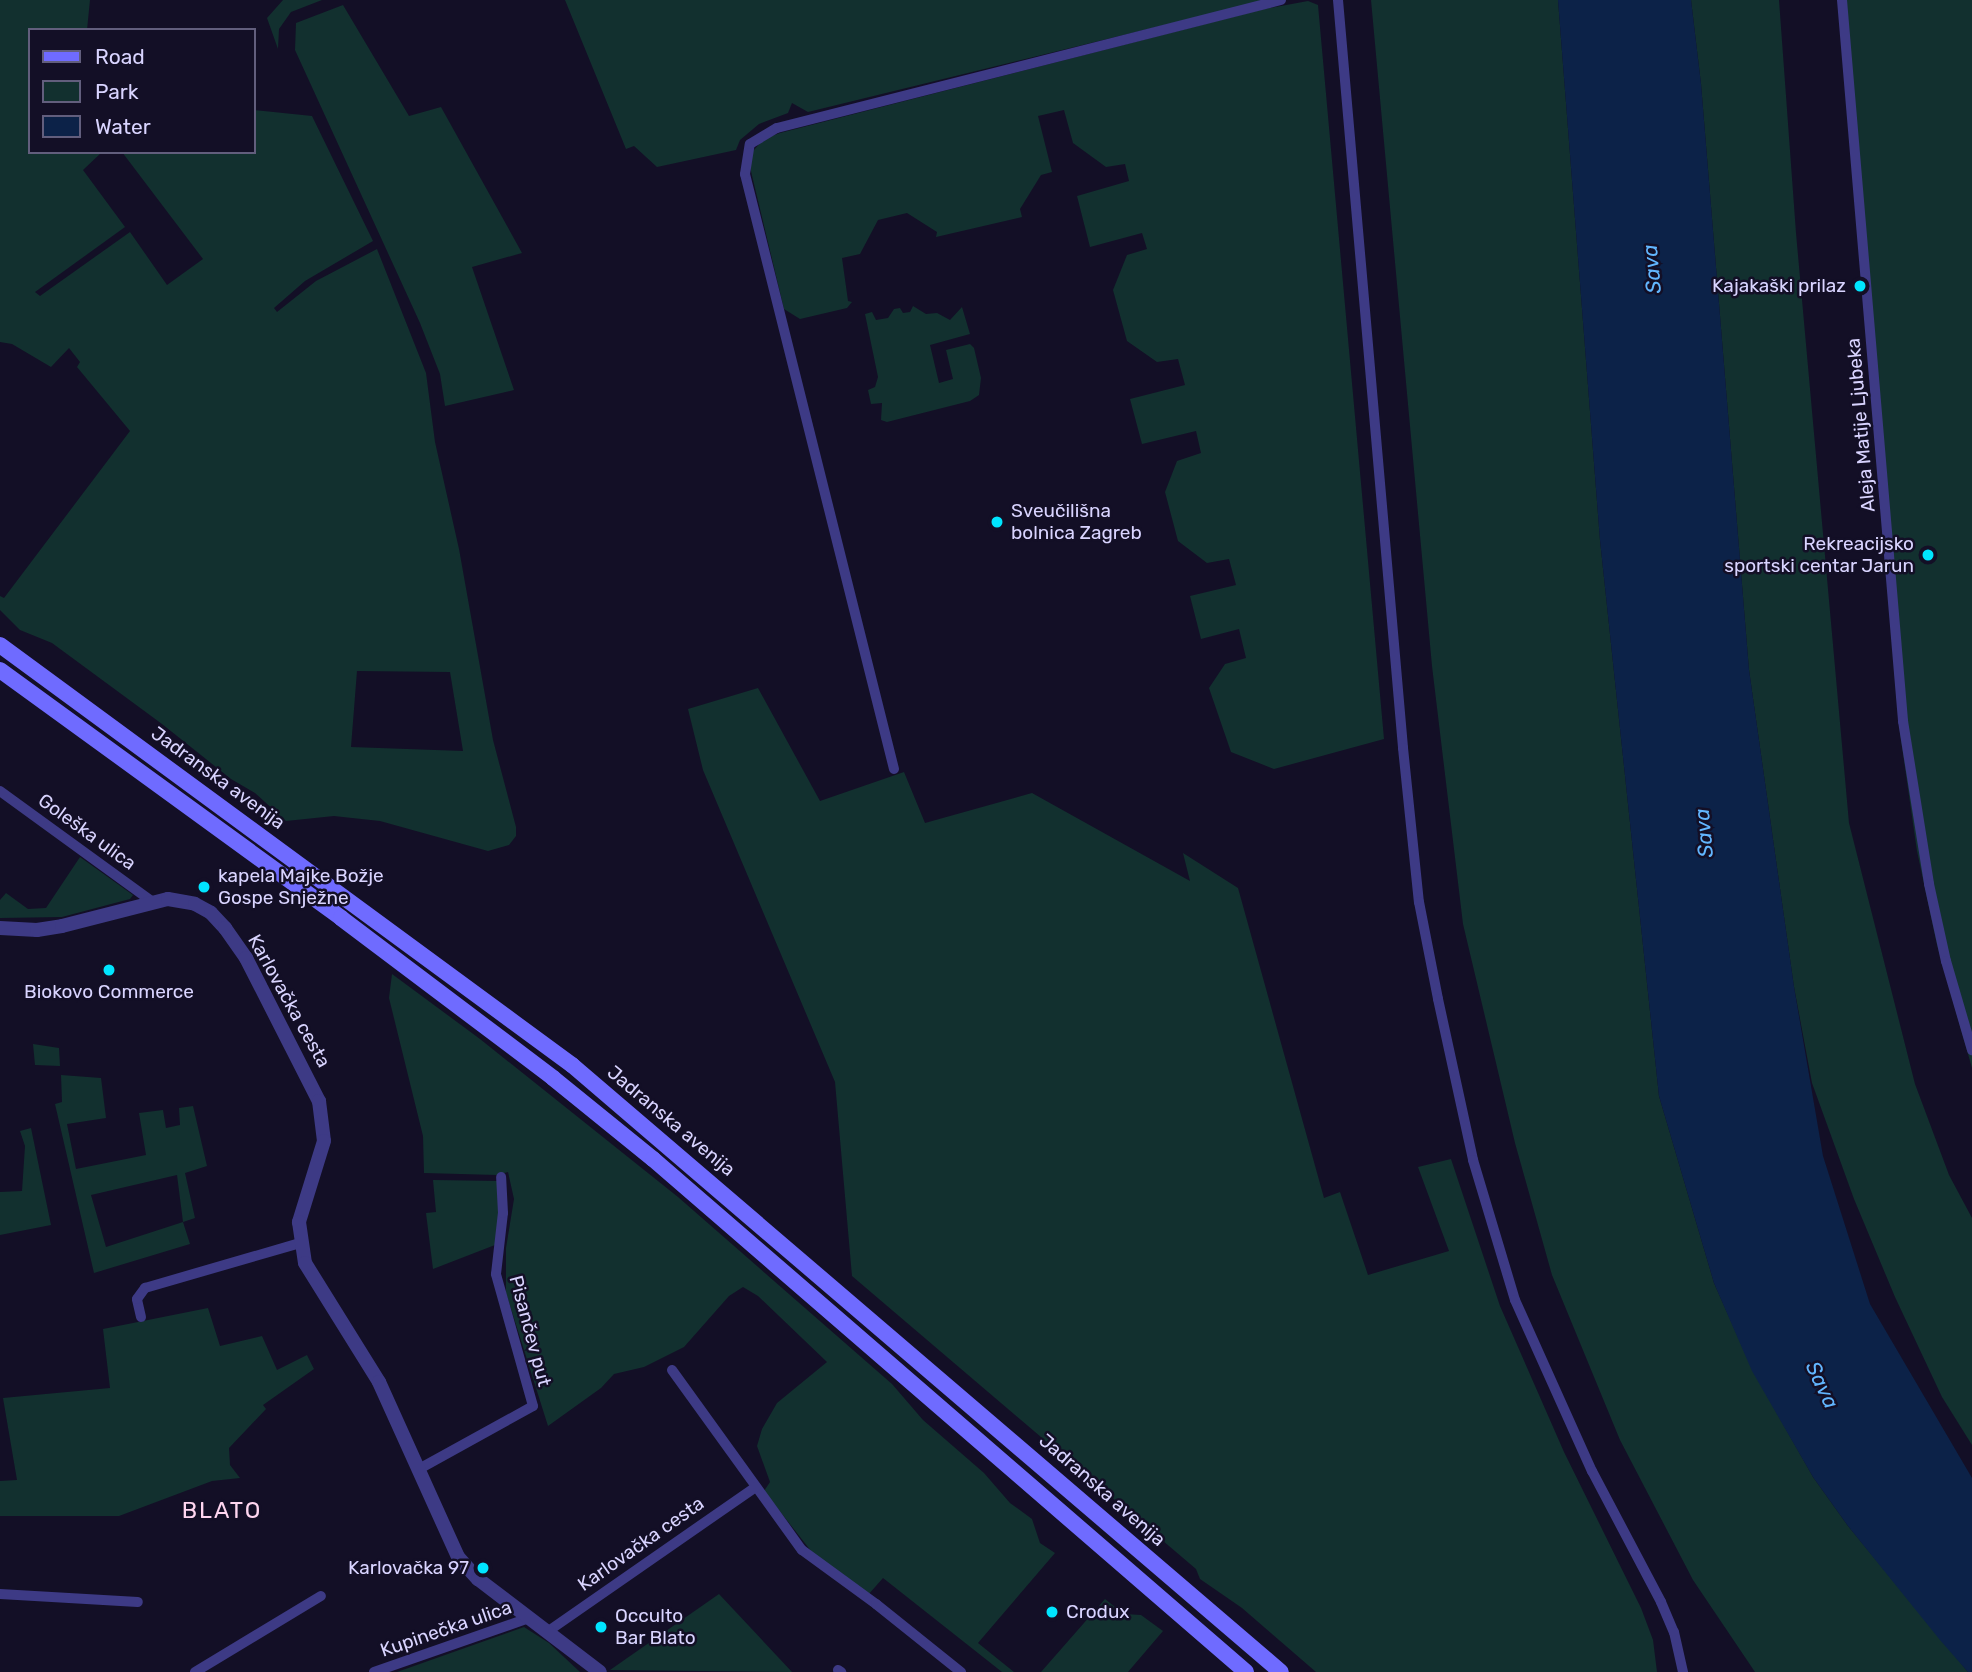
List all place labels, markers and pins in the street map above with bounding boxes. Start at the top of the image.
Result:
place label: Kajakaški prilaz [1712,275,1846,297]
marker: Kajakaški prilaz [1852,278,1868,294]
place label: Sveučilišna bolnica Zagreb [1011,500,1142,544]
marker: Sveučilišna bolnica Zagreb [989,514,1005,530]
place label: Rekreacijsko sportski centar Jarun [1724,533,1914,577]
marker: Rekreacijsko sportski centar Jarun [1920,547,1936,563]
place label: kapela Majke Božje Gospe Snježne [218,865,384,909]
marker: kapela Majke Božje Gospe Snježne [196,879,212,895]
marker: Biokovo Commerce [101,962,117,978]
place label: Biokovo Commerce [24,981,194,1003]
place label: Karlovačka 97 [348,1557,469,1579]
marker: Karlovačka 97 [475,1560,491,1576]
place label: Crodux [1066,1601,1130,1623]
marker: Crodux [1044,1604,1060,1620]
place label: Occulto Bar Blato [615,1605,696,1649]
marker: Occulto Bar Blato [593,1619,609,1635]

